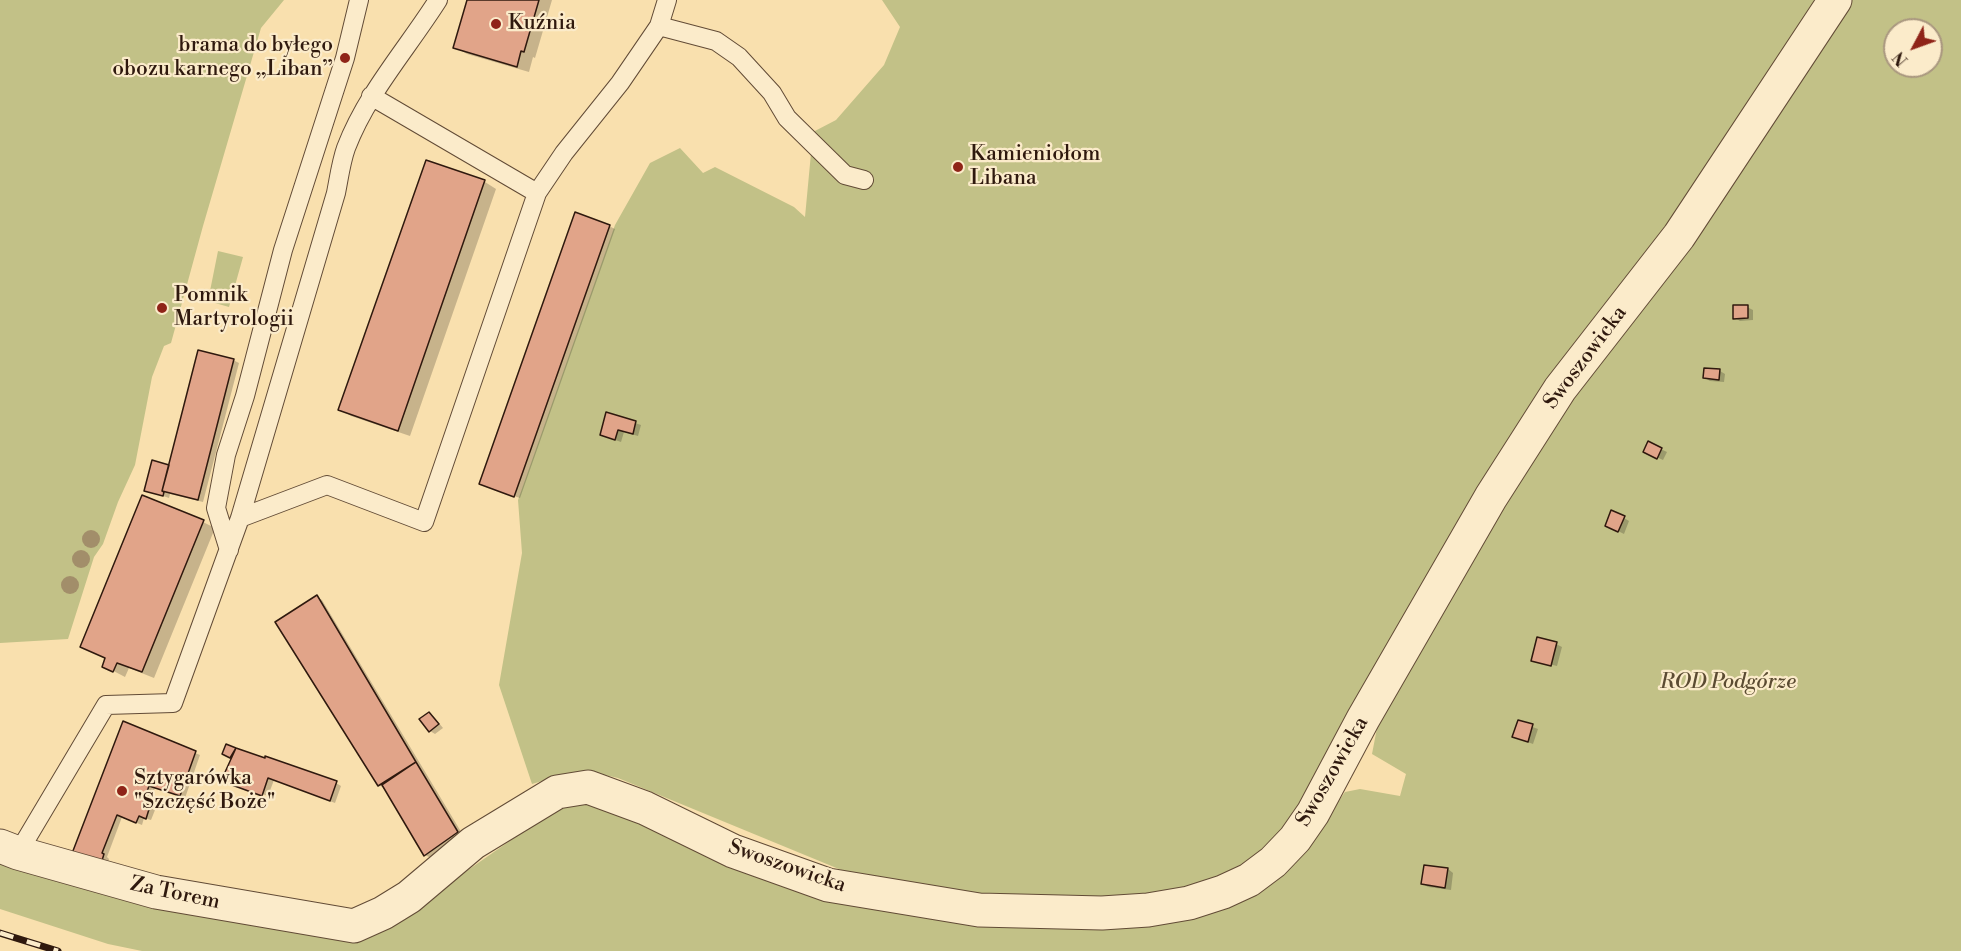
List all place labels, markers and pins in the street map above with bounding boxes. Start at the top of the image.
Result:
place label: Kuźnia [508,11,576,37]
marker: Kuźnia [489,17,503,31]
place label: brama do byłego obozu karnego „Liban” [112,33,333,83]
marker: brama do byłego obozu karnego „Liban” [338,51,352,65]
place label: Kamieniołom Libana [970,142,1100,192]
marker: Kamieniołom Libana [951,160,965,174]
place label: Pomnik Martyrologii [174,283,294,333]
marker: Pomnik Martyrologii [155,301,169,315]
place label: Sztygarówka "Szczęść Boże" [134,766,275,816]
marker: Sztygarówka "Szczęść Boże" [115,784,129,798]

